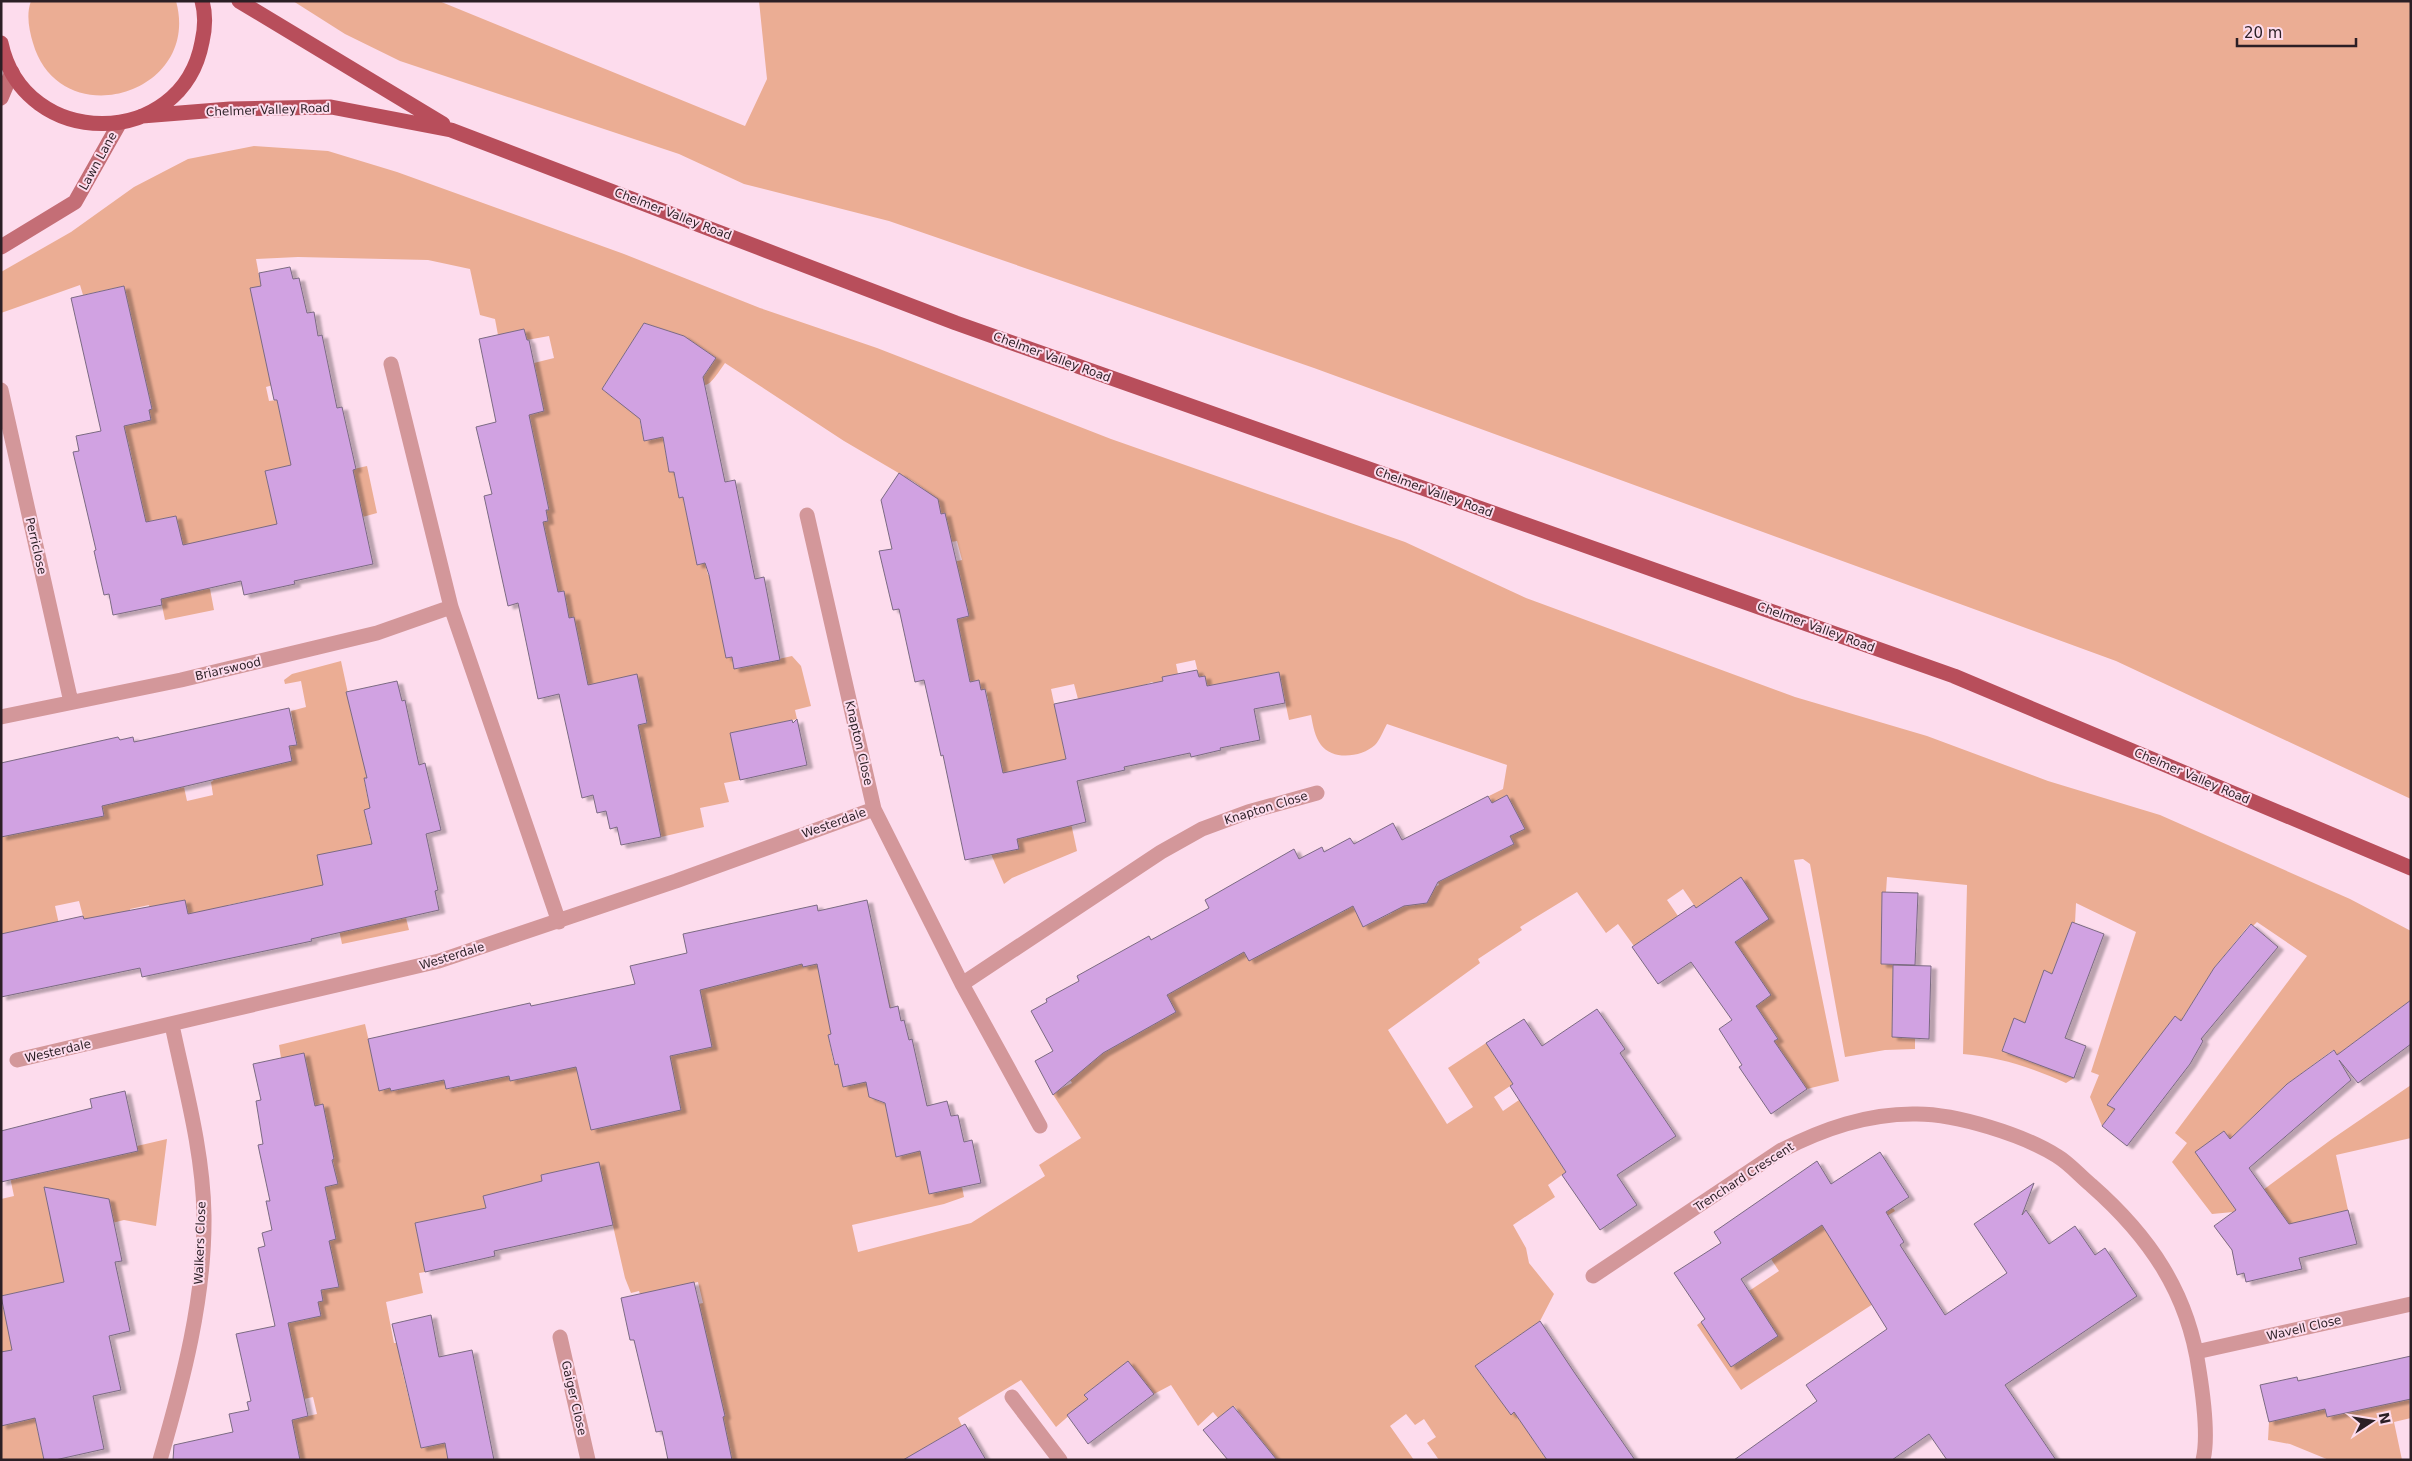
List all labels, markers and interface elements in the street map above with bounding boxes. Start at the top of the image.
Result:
scale bar [2237,15,2356,47]
text: 20 m [2244,24,2282,42]
street label: Chelmer Valley Road [206,101,330,119]
street label: Lawn Lane [76,129,120,193]
street label: Chelmer Valley Road [613,185,733,243]
street label: Chelmer Valley Road [991,329,1113,385]
street label: Chelmer Valley Road [1373,464,1495,520]
street label: Perriclose [23,516,49,576]
street label: Chelmer Valley Road [1755,599,1877,655]
street label: Briarswood [194,655,262,683]
street label: Knapton Close [842,699,876,787]
street label: Chelmer Valley Road [2132,745,2252,807]
street label: Knapton Close [1223,789,1309,827]
street label: Westerdale [800,805,868,841]
street label: Westerdale [418,939,486,973]
street label: Westerdale [24,1037,92,1065]
street label: Trenchard Crescent [1691,1139,1797,1215]
street label: Walkers Close [192,1201,208,1285]
street label: Wavell Close [2265,1313,2343,1343]
street label: Gaiger Close [559,1359,589,1437]
north arrow [2347,1396,2397,1446]
text: N [2376,1411,2394,1426]

